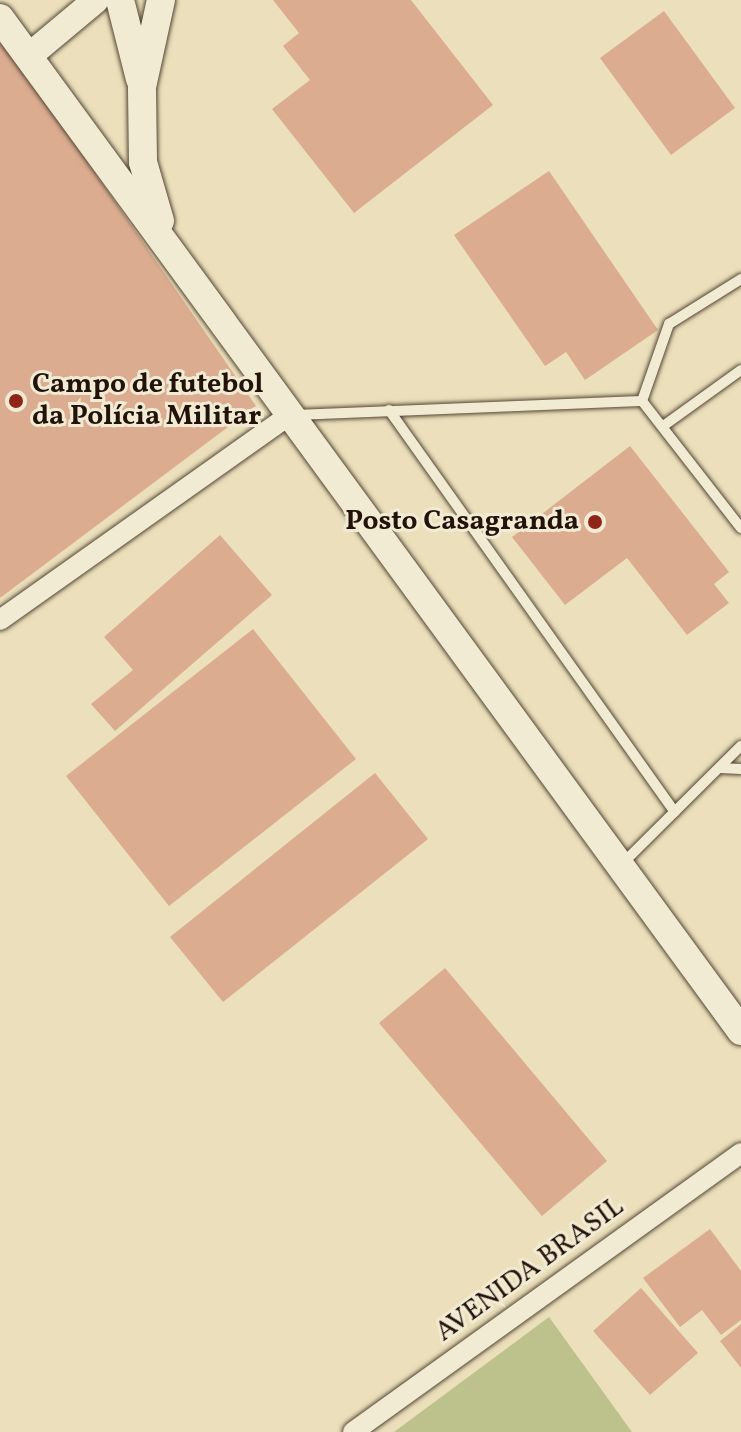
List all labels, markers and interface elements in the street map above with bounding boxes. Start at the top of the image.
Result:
place label: Campo de futebol da Polícia Militar [32,368,264,434]
marker: Campo de futebol da Polícia Militar [7,392,25,410]
place label: Posto Casagranda [345,505,579,539]
marker: Posto Casagranda [586,513,604,531]
street label: AVENIDA BRASIL [429,1190,631,1350]

